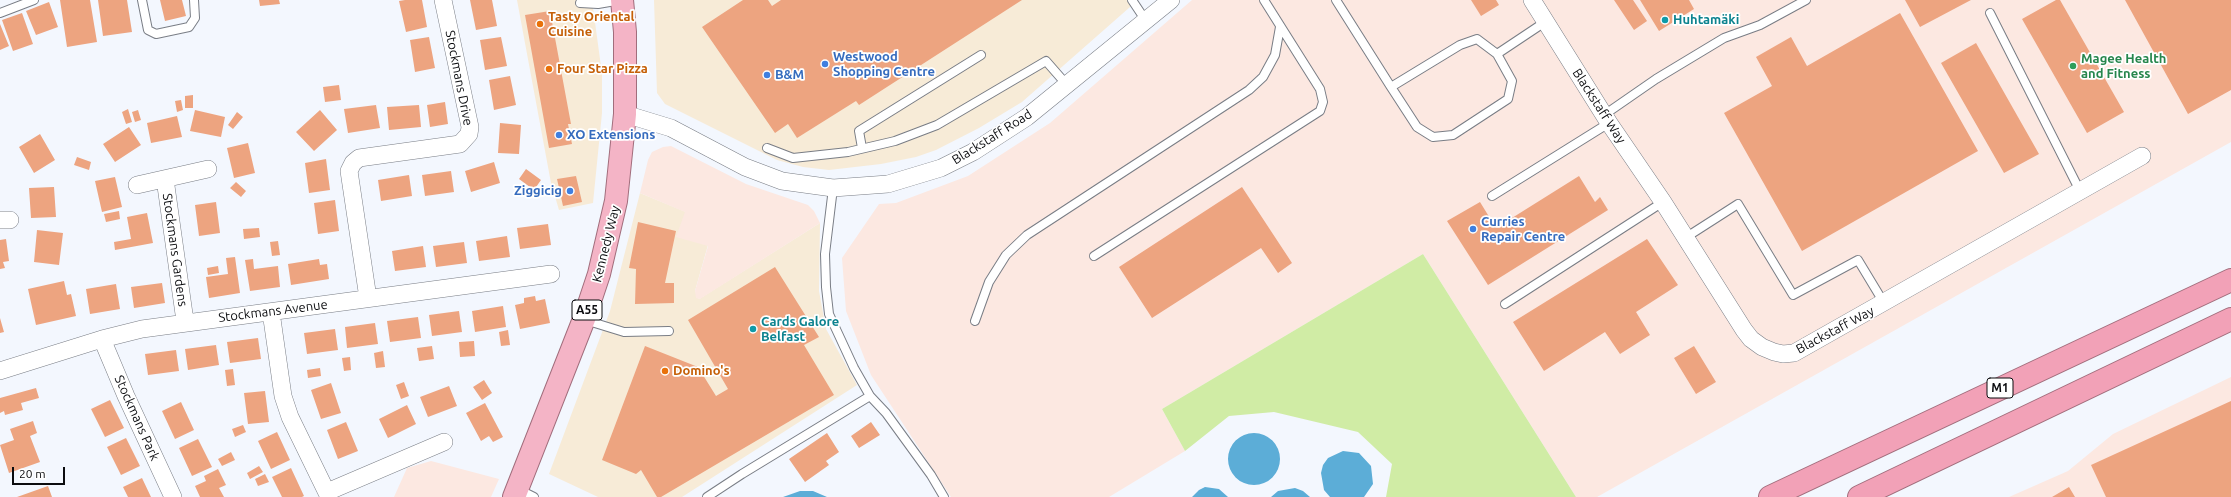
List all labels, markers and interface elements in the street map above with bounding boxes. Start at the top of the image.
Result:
place label: Tasty Oriental Cuisine [548,9,635,40]
place label: Huhtamäki [1673,12,1739,28]
marker: Huhtamäki [1660,15,1670,25]
marker: Tasty Oriental Cuisine [535,19,545,29]
street label: Stockmans Drive [442,29,476,127]
place label: Westwood Shopping Centre [833,49,935,80]
place label: Magee Health and Fitness [2081,51,2166,82]
marker: Westwood Shopping Centre [820,59,830,69]
place label: Four Star Pizza [557,61,648,77]
marker: Magee Health and Fitness [2068,61,2078,71]
marker: Four Star Pizza [544,64,554,74]
street label: Blackstaff Way [1569,66,1629,146]
place label: B&M [775,67,804,83]
marker: B&M [762,70,772,80]
street label: Blackstaff Road [949,106,1035,168]
place label: XO Extensions [567,127,655,143]
marker: XO Extensions [554,130,564,140]
place label: Ziggicig [514,183,562,199]
marker: Ziggicig [565,186,575,196]
street label: Stockmans Gardens [159,192,191,308]
street label: Kennedy Way [589,204,623,284]
place label: Curries Repair Centre [1481,214,1565,245]
marker: Curries Repair Centre [1468,224,1478,234]
street label: Stockmans Avenue [218,297,328,325]
road number: A55 [572,300,602,320]
street label: Blackstaff Way [1793,303,1877,357]
place label: Cards Galore Belfast [761,314,839,345]
marker: Cards Galore Belfast [748,324,758,334]
place label: Domino's [673,363,730,379]
marker: Domino's [660,366,670,376]
street label: Stockmans Park [111,373,163,463]
road number: M1 [1987,378,2013,398]
scale bar [14,459,67,485]
text: 20 m [19,467,46,480]

